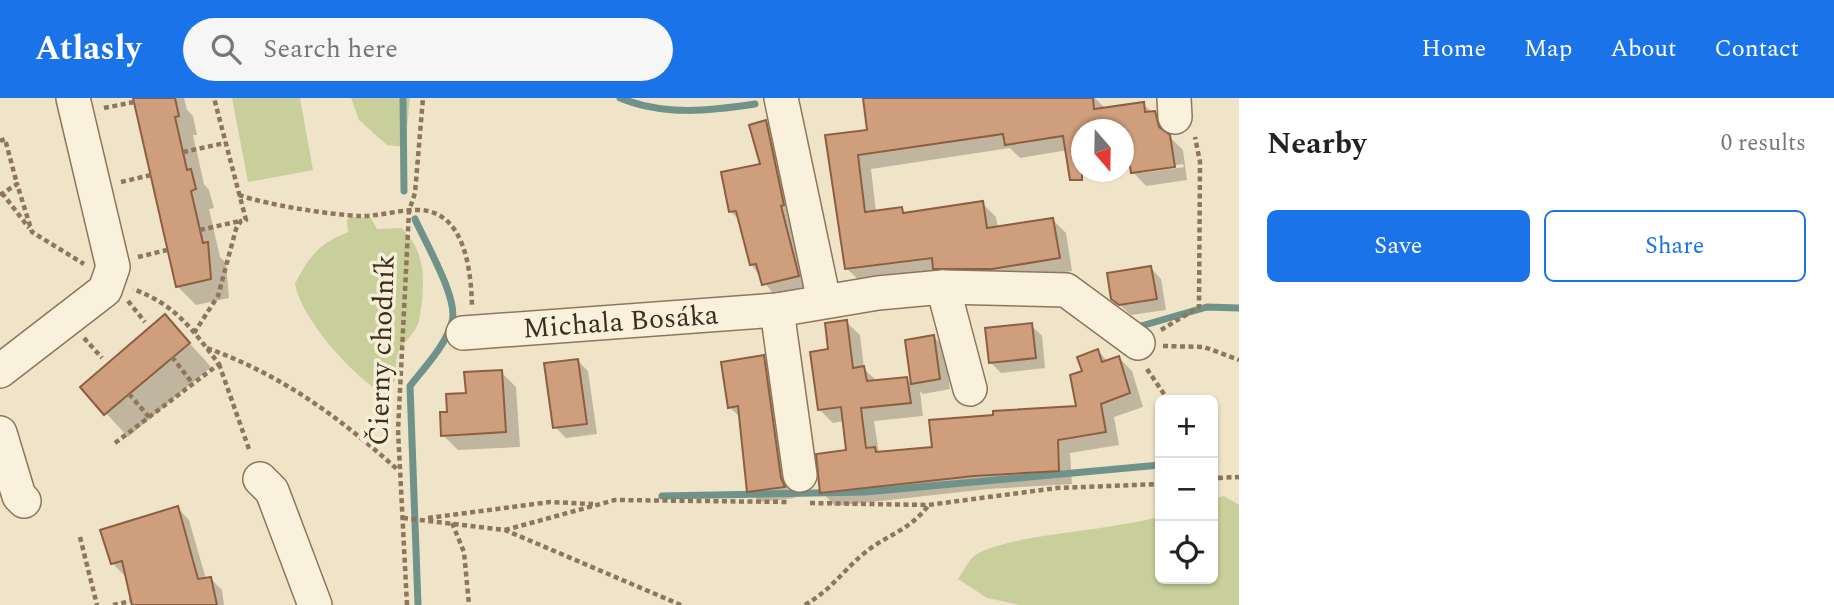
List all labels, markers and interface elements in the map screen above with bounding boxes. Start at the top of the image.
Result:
search box [183,18,673,81]
text: Atlasly [35,24,141,74]
text: Search here [263,29,398,69]
icon: search [207,30,245,68]
text: Home [1421,31,1486,67]
text: Map [1524,31,1572,67]
text: About [1610,31,1676,67]
text: Contact [1714,31,1799,67]
north arrow [1071,119,1134,182]
text: Nearby [1267,121,1366,167]
text: 0 results [1721,126,1806,161]
button: Save [1267,210,1530,282]
button: Share [1544,210,1806,282]
street label: Čierny chodník [357,254,407,446]
street label: Michala Bosáka [521,293,720,350]
map controls [1155,395,1218,584]
button: + [1155,395,1218,458]
button: − [1155,458,1218,521]
button: locate [1155,521,1218,584]

